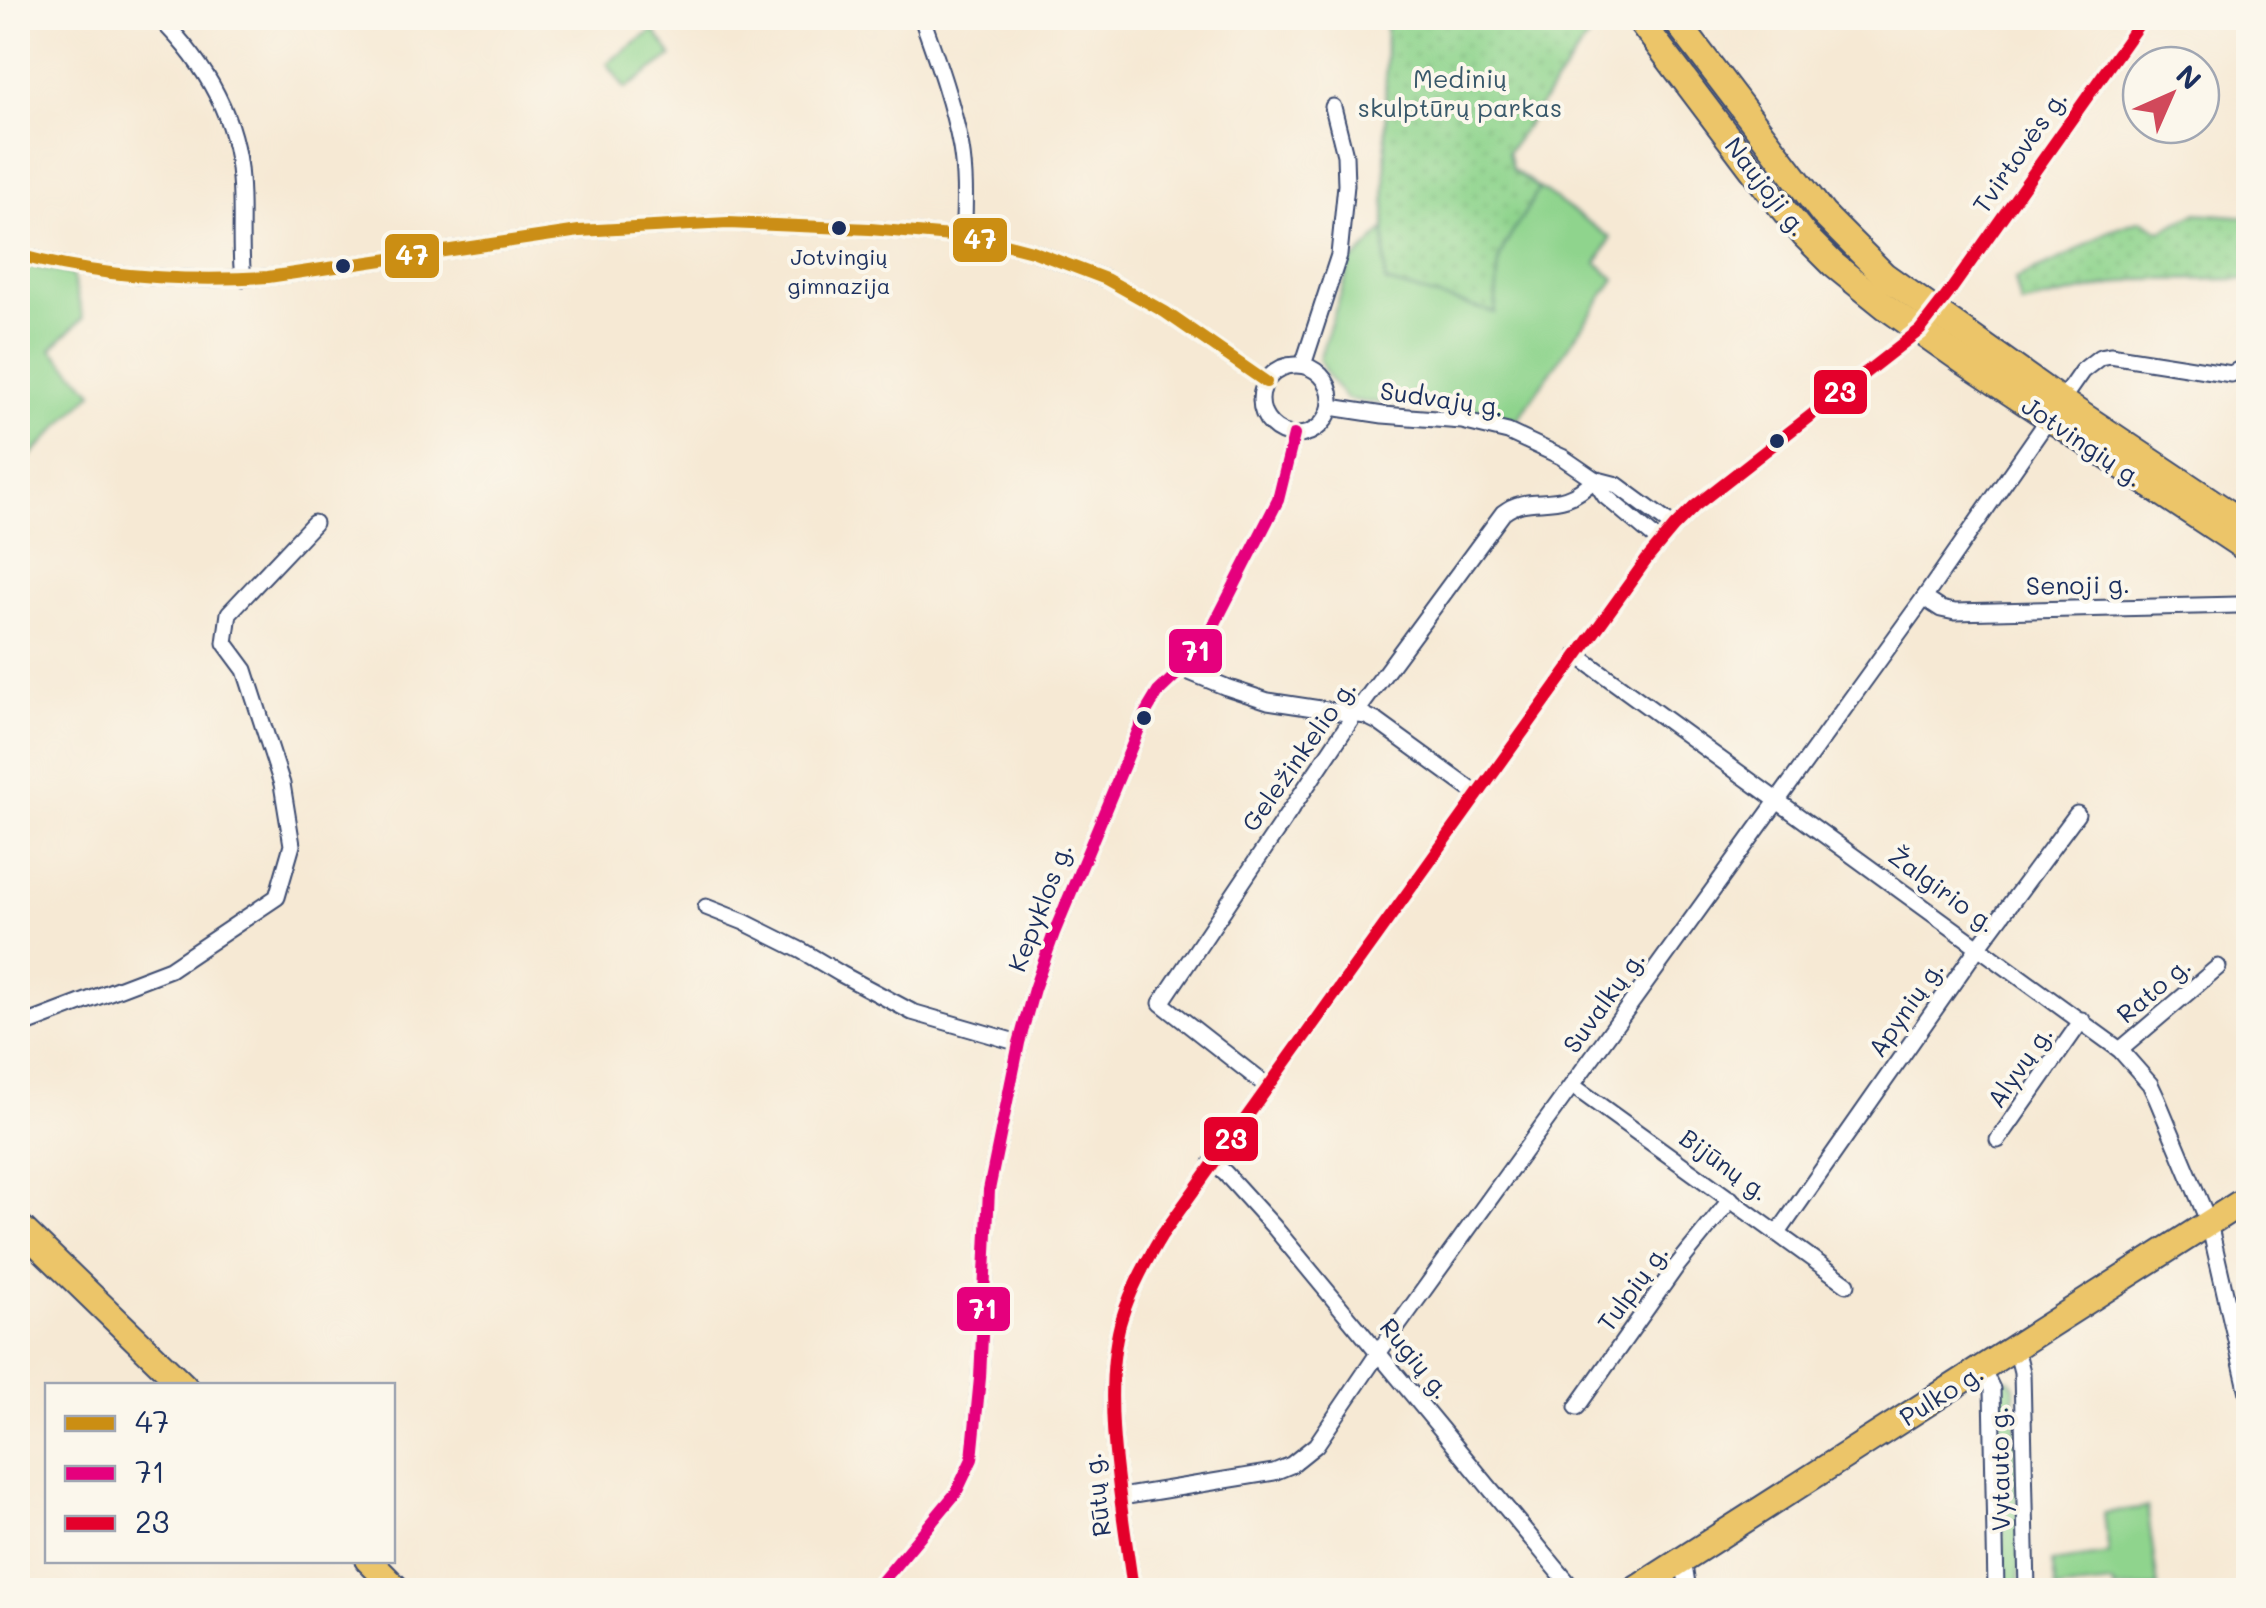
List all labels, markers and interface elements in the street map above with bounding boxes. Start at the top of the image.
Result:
north arrow [2121,45,2221,145]
text: N [2169,56,2210,97]
park label: Medinių skulptūrų parkas [1358,62,1562,123]
street label: Tvirtovės g. [1965,83,2073,219]
street label: Naujoji g. [1718,130,1816,242]
line badge: 47 [951,216,1009,264]
marker: Jotvingių gimnazija [829,218,849,238]
text: 47 [963,220,997,256]
line badge: 47 [383,232,441,280]
text: 47 [395,236,429,272]
place label: Jotvingių gimnazija [788,242,890,300]
unlabelled marker [333,256,353,276]
line badge: 23 [1812,368,1869,416]
street label: Sudvajų g. [1378,373,1506,423]
text: 23 [1824,373,1856,409]
street label: Jotvingių g. [2016,389,2150,493]
unlabelled marker [1767,431,1787,451]
street label: Senoji g. [2026,567,2130,601]
line badge: 71 [1167,627,1224,675]
text: 71 [1182,632,1210,668]
street label: Geležinkelio g. [1234,673,1362,837]
unlabelled marker [1134,708,1154,728]
street label: Kepyklos g. [1000,838,1079,976]
street label: Žalgirio g. [1883,839,2003,939]
street label: Suvalkų g. [1555,943,1651,1059]
street label: Rato g. [2109,949,2197,1029]
street label: Apynių g. [1860,953,1951,1063]
street label: Alyvų g. [1979,1019,2060,1114]
line badge: 23 [1202,1115,1260,1163]
text: 23 [1215,1120,1247,1156]
street label: Bijūnų g. [1674,1121,1776,1207]
street label: Tulpių g. [1590,1237,1674,1337]
line badge: 71 [955,1285,1012,1333]
text: 71 [969,1290,997,1326]
street label: Rugių g. [1374,1311,1458,1405]
street label: Pulko g. [1893,1356,1989,1432]
legend [45,1383,395,1563]
text: 47 [135,1401,169,1441]
street label: Vytauto g. [1982,1406,2017,1532]
text: 71 [135,1451,165,1491]
street label: Rūtų g. [1075,1451,1117,1539]
text: 23 [135,1501,169,1541]

